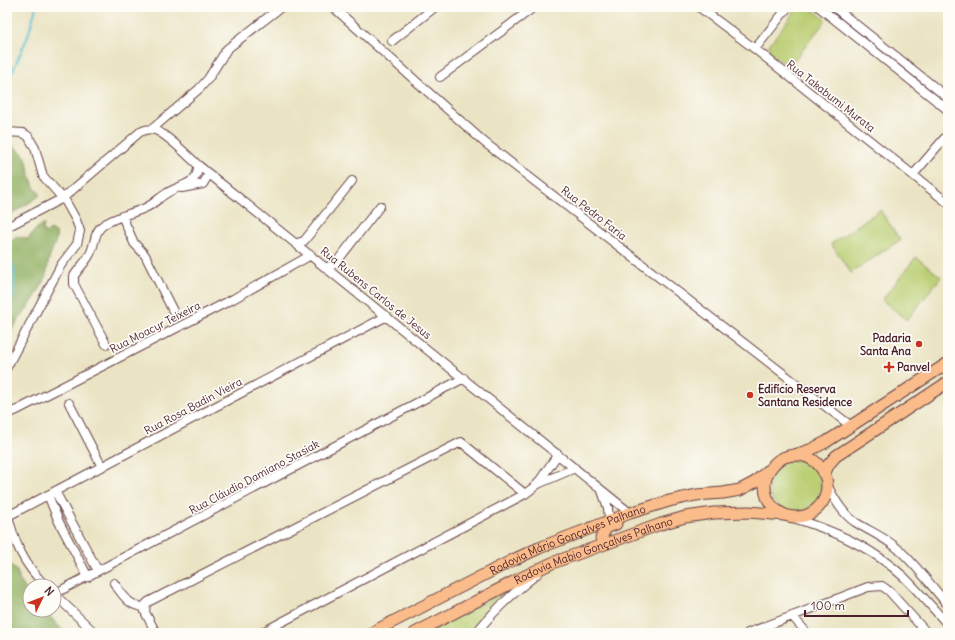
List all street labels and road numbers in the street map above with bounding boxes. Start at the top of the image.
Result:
street label: Rua Takabumi Murata [784,57,878,135]
street label: Rua Pedro Faria [558,183,630,243]
street label: Rua Rubens Carlos de Jesus [318,244,434,342]
street label: Rua Moacyr Teixeira [107,298,203,356]
street label: Rua Rosa Badin Vieira [142,374,244,438]
street label: Rua Cláudio Damiano Stasiak [187,437,322,517]
street label: Rodovia Mário Gonçalves Palhano [487,502,647,578]
street label: Rodovia Mabio Gonçalves Palhano [512,514,674,587]

